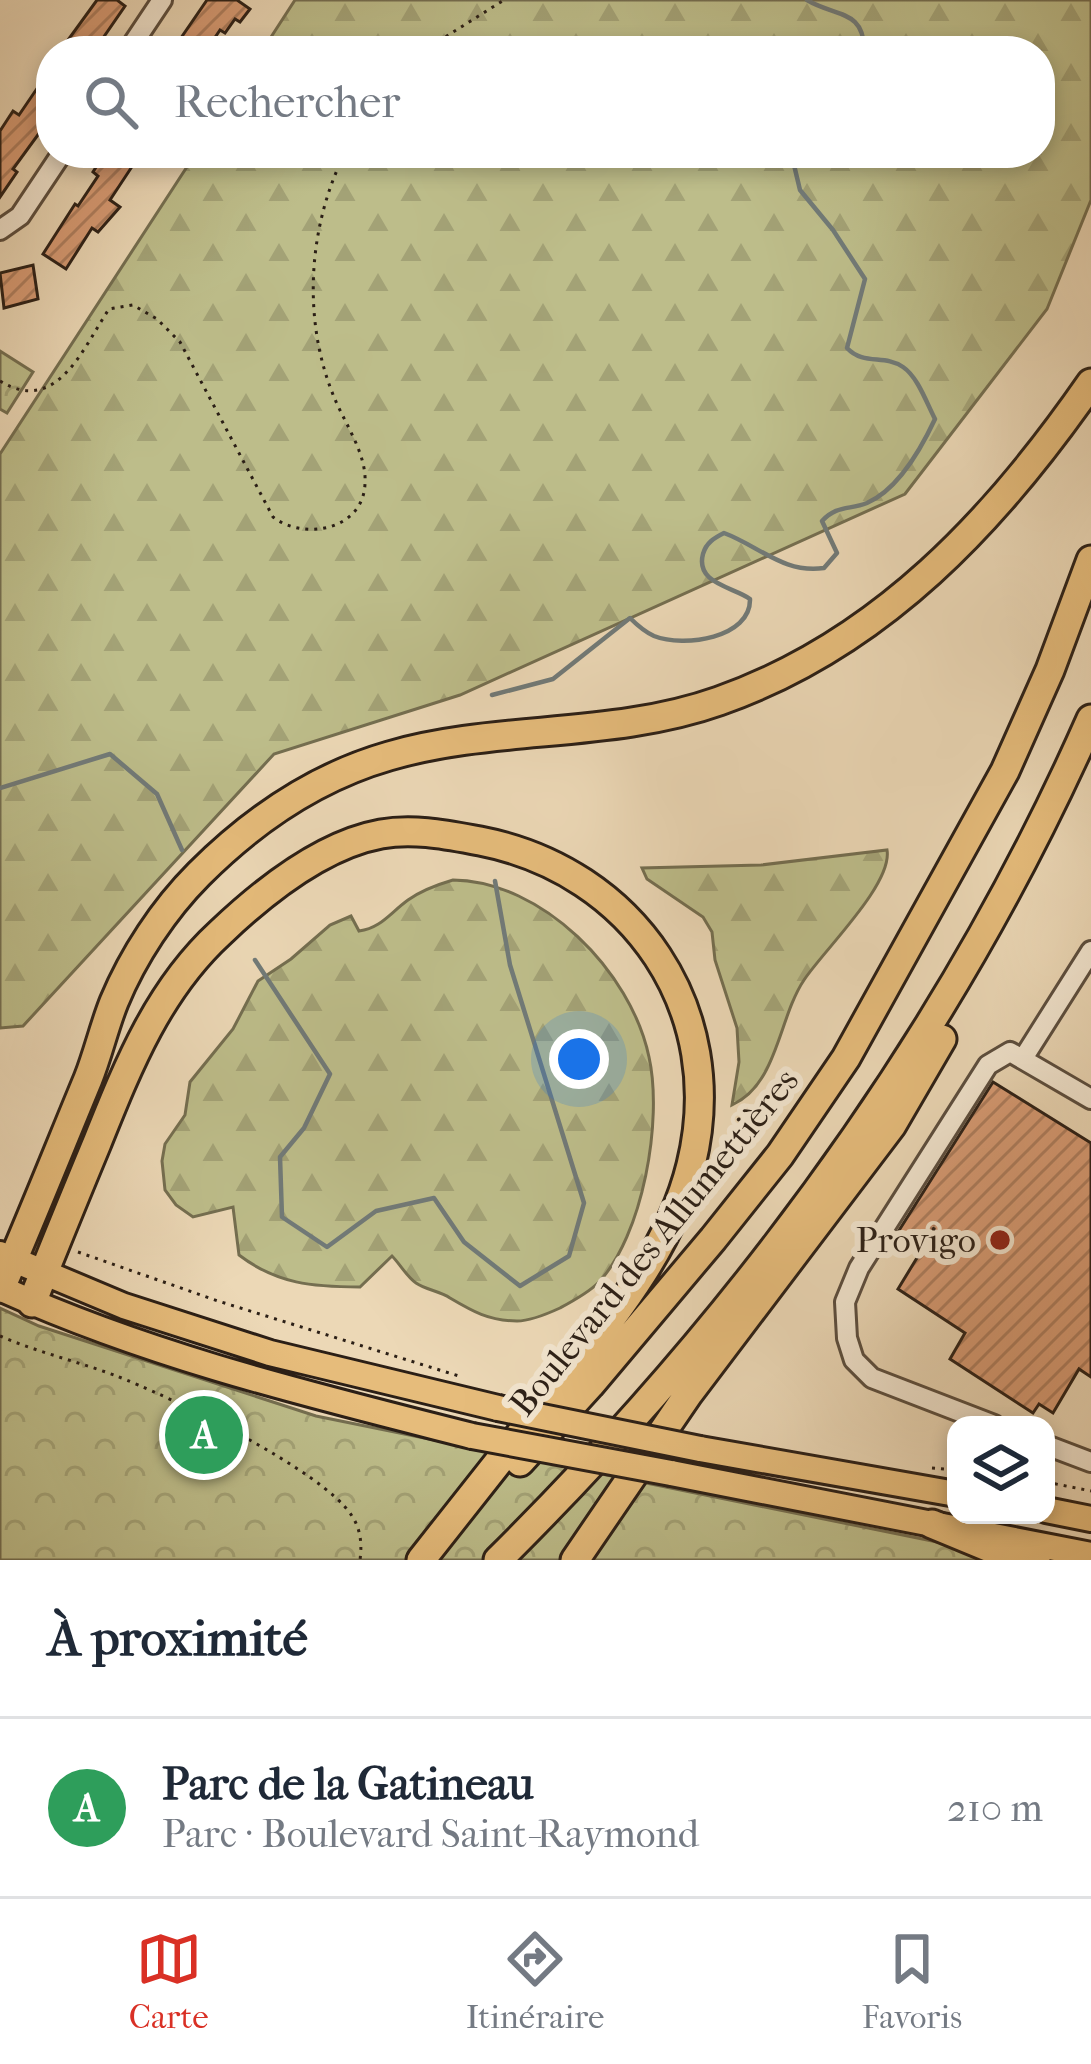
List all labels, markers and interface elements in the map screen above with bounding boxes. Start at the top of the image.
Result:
search box [36,36,1055,168]
icon: search [78,69,144,135]
text: Rechercher [174,76,400,129]
your location [549,1029,609,1089]
street label: Boulevard des Allumettières [501,1060,807,1424]
place label: Provigo [856,1219,976,1261]
marker: Provigo [987,1227,1013,1253]
pin: A [165,1390,243,1480]
map controls [947,1416,1055,1524]
button: layers [947,1416,1055,1524]
text: À proximité [48,1608,308,1668]
text: Parc de la Gatineau [162,1758,534,1811]
text: A [74,1785,100,1831]
text: 210 m [947,1785,1043,1831]
text: Parc · Boulevard Saint-Raymond [162,1811,699,1857]
tab: Carte [129,1926,209,2037]
tab: Itinéraire [466,1926,604,2037]
tab: Favoris [862,1926,962,2037]

